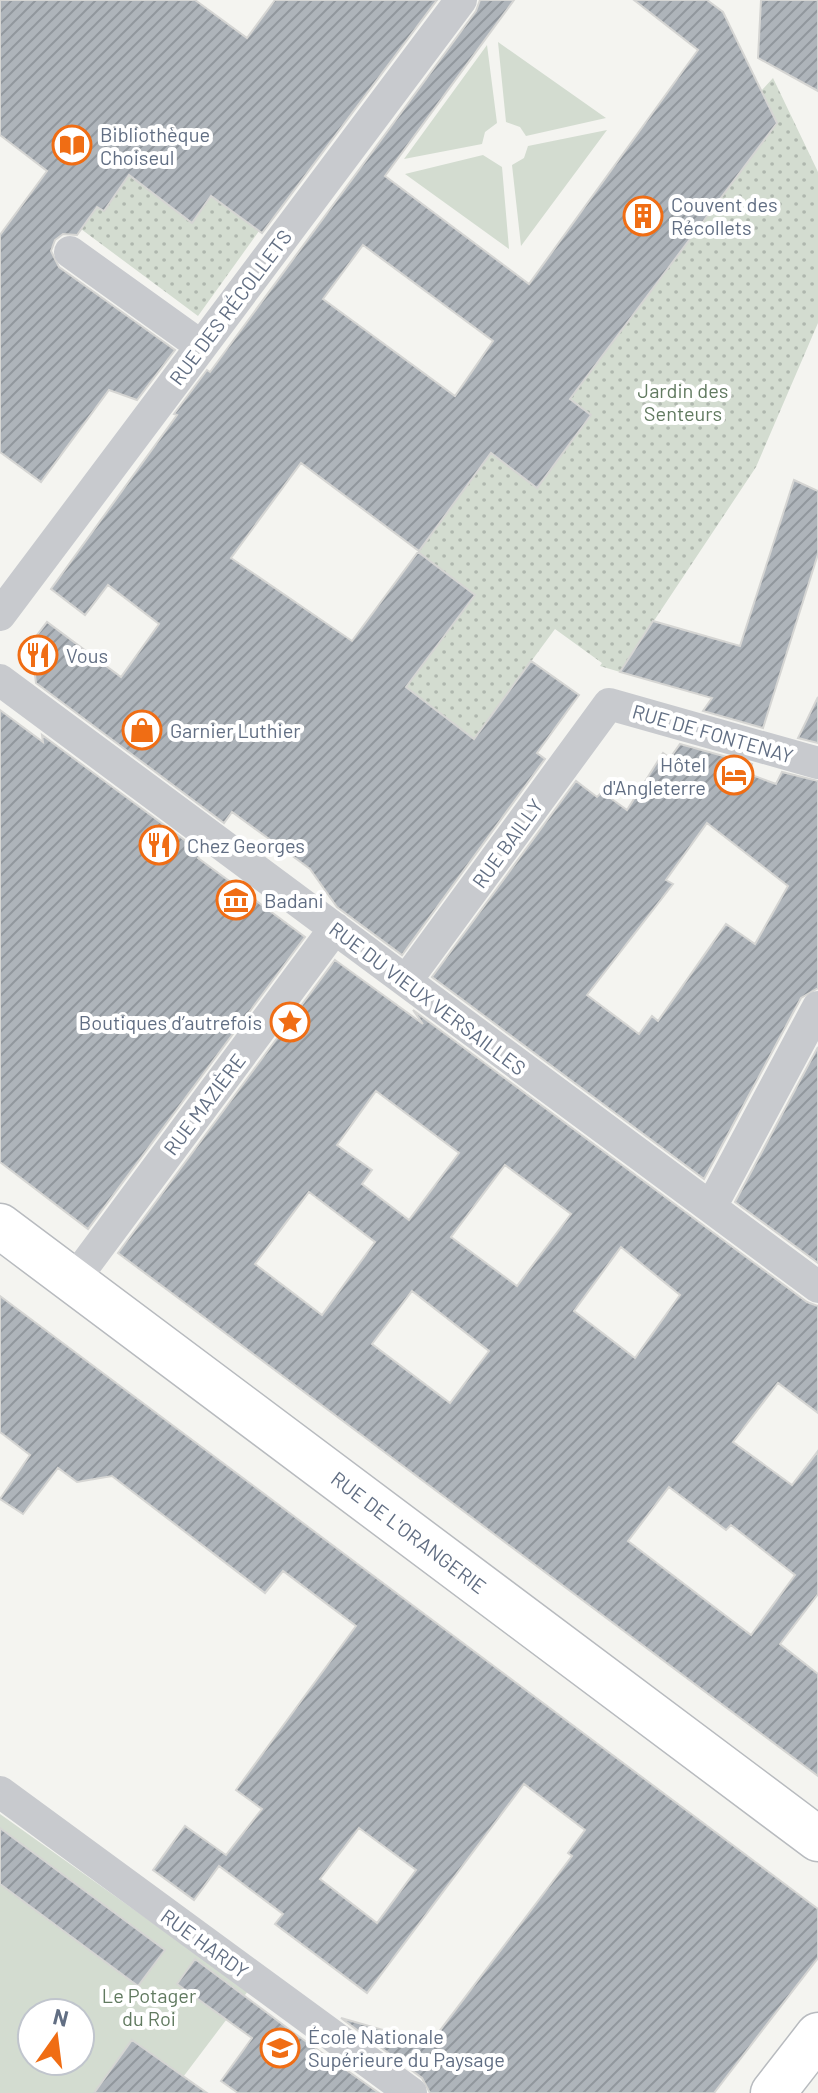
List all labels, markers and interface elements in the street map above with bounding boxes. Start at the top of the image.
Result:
place label: Bibliothèque Choiseul [100,122,210,169]
library icon: Bibliothèque Choiseul [51,124,93,166]
place label: Couvent des Récollets [671,192,778,239]
building icon: Couvent des Récollets [622,195,664,237]
street label: RUE DES RÉCOLLETS [164,225,296,389]
park label: Jardin des Senteurs [638,378,728,425]
restaurant icon: Vous [17,634,59,676]
place label: Vous [66,643,108,667]
street label: RUE DE FONTENAY [630,699,796,767]
shop icon: Garnier Luthier [121,709,163,751]
place label: Garnier Luthier [170,718,301,742]
place label: Hôtel d'Angleterre [602,752,706,799]
hotel icon: Hôtel d'Angleterre [713,754,755,796]
street label: RUE BAILLY [467,794,547,892]
restaurant icon: Chez Georges [138,824,180,866]
place label: Chez Georges [187,833,305,857]
museum icon: Badani [215,879,257,921]
place label: Badani [264,888,324,912]
street label: RUE DU VIEUX VERSAILLES [325,916,531,1080]
place icon: Boutiques d’autrefois [269,1001,311,1043]
place label: Boutiques d’autrefois [79,1010,262,1034]
street label: RUE MAZIÈRE [158,1049,250,1159]
street label: RUE DE L'ORANGERIE [327,1466,491,1598]
street label: RUE HARDY [157,1903,253,1983]
park label: Le Potager du Roi [102,1983,196,2030]
north arrow [16,1997,96,2077]
text: N [51,2002,71,2031]
place label: École Nationale Supérieure du Paysage [308,2024,505,2071]
school or university icon: École Nationale Supérieure du Paysage [259,2027,301,2069]

